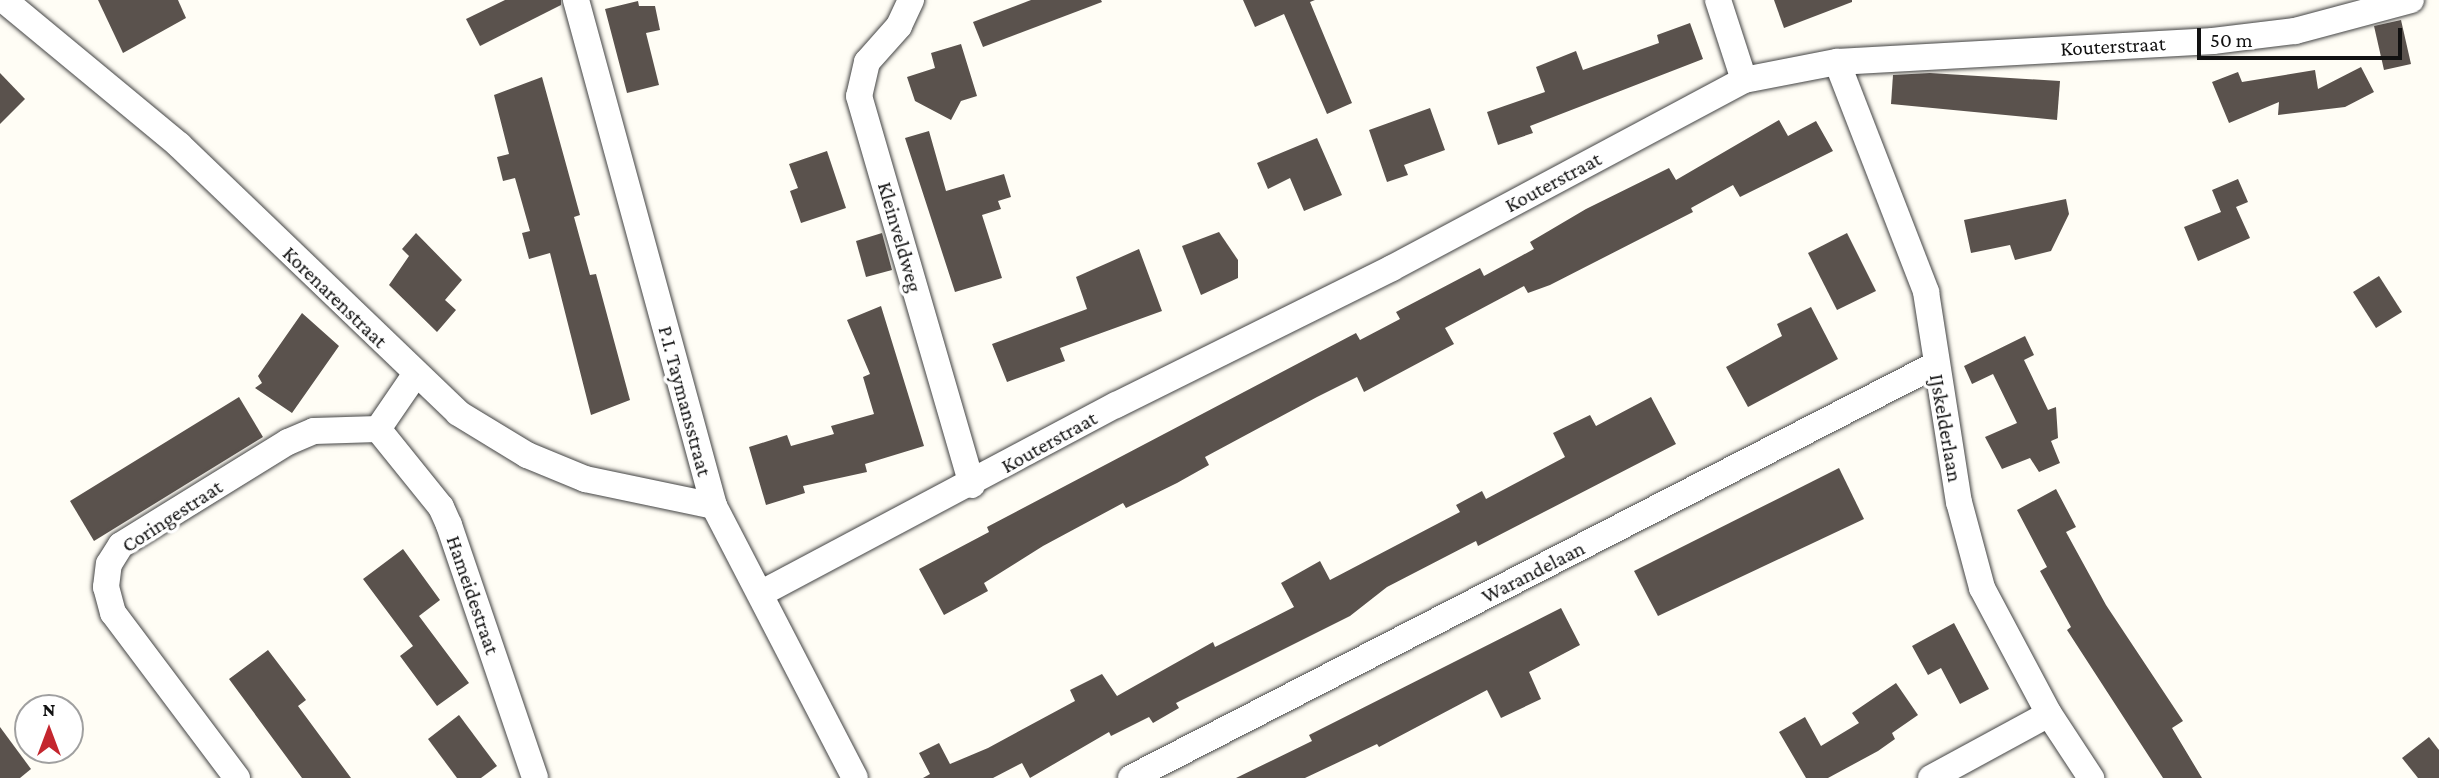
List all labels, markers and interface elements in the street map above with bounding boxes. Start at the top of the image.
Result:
scale bar [2201,14,2406,58]
text: 50 m [2210,28,2253,52]
street label: Kouterstraat [2060,31,2166,61]
street label: Kouterstraat [1501,146,1605,218]
street label: Kleinveldweg [872,179,928,295]
street label: Korenarenstraat [277,241,393,353]
street label: P.I. Taymansstraat [653,323,717,479]
street label: IJskelderlaan [1924,372,1968,484]
street label: Kouterstraat [997,405,1101,479]
street label: Coringestraat [117,474,227,558]
street label: Hameidestraat [441,532,505,658]
street label: Warandelaan [1477,535,1589,609]
north arrow [14,694,84,764]
text: N [43,699,55,720]

